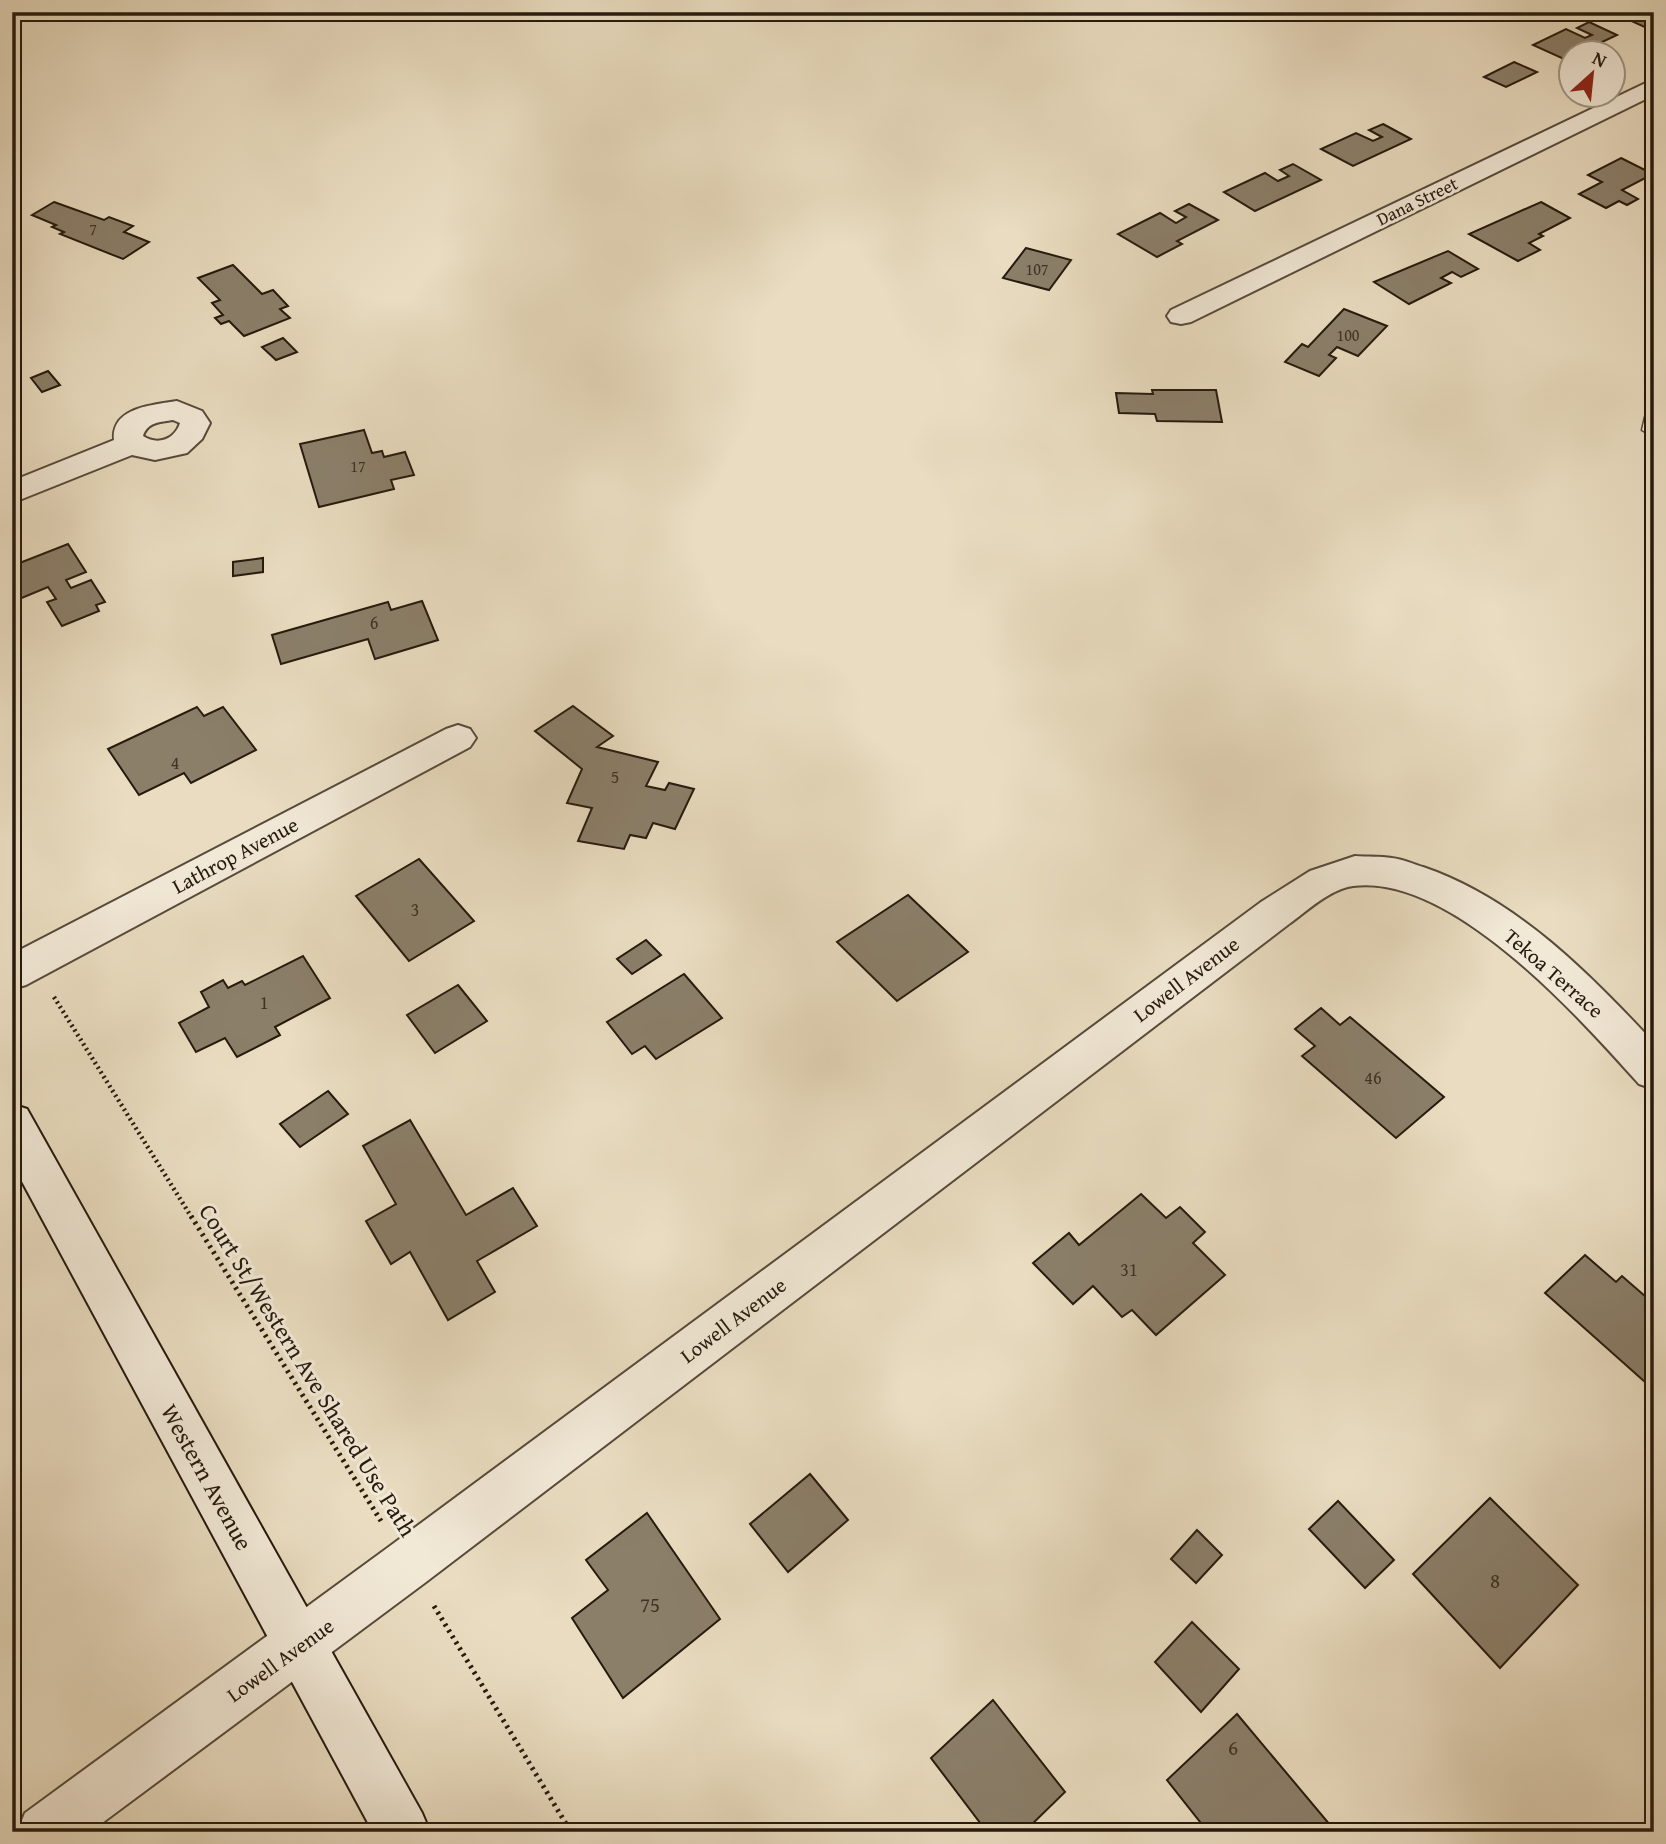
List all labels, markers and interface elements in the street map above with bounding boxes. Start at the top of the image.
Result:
north arrow [1558,38,1628,108]
text: N [1588,43,1612,74]
street label: Dana Street [1372,169,1463,232]
house number: 7 [89,217,97,241]
house number: 107 [1025,257,1049,281]
house number: 100 [1336,323,1360,347]
house number: 17 [350,454,366,478]
house number: 6 [370,609,378,636]
house number: 4 [171,749,179,776]
house number: 5 [611,763,619,790]
street label: Lathrop Avenue [166,809,304,901]
house number: 3 [411,896,419,923]
street label: Tekoa Terrace [1497,921,1611,1025]
street label: Lowell Avenue [1126,929,1246,1029]
house number: 1 [260,989,268,1016]
house number: 46 [1364,1064,1382,1091]
street label: Court St/Western Ave Shared Use Path [191,1197,426,1544]
house number: 31 [1120,1256,1138,1283]
street label: Lowell Avenue [673,1270,793,1370]
street label: Western Avenue [152,1398,262,1556]
house number: 8 [1490,1565,1500,1596]
house number: 75 [640,1589,660,1620]
street label: Lowell Avenue [220,1610,340,1710]
house number: 6 [1228,1732,1238,1763]

